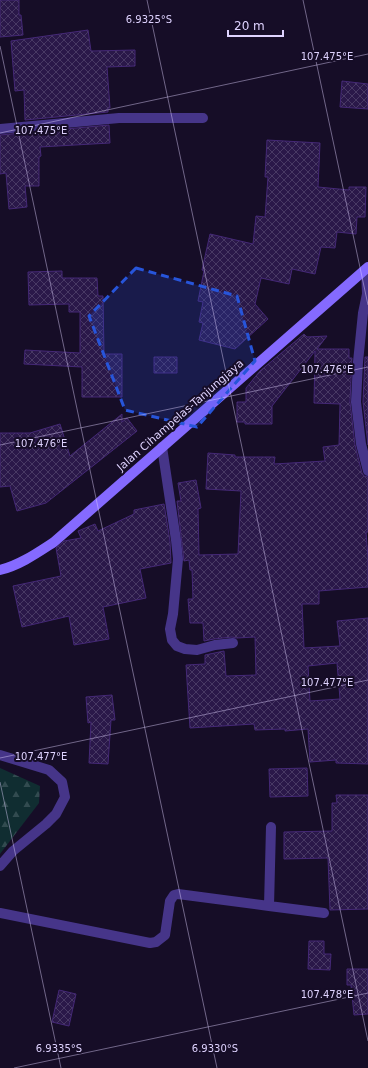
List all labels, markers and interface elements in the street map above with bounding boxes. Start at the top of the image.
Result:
scale bar [228,12,283,38]
text: 6.9325°S [126,14,172,25]
text: 20 m [234,19,265,33]
text: 107.475°E [301,51,353,62]
text: 107.475°E [15,125,67,136]
street label: Jalan Cihampelas-Tanjungjaya [114,357,246,475]
text: 107.476°E [301,364,353,375]
text: 107.476°E [15,438,67,449]
text: 107.477°E [301,677,353,688]
text: 107.477°E [15,751,67,762]
text: 107.478°E [301,989,353,1000]
text: 6.9335°S [36,1043,82,1054]
text: 6.9330°S [192,1043,238,1054]

